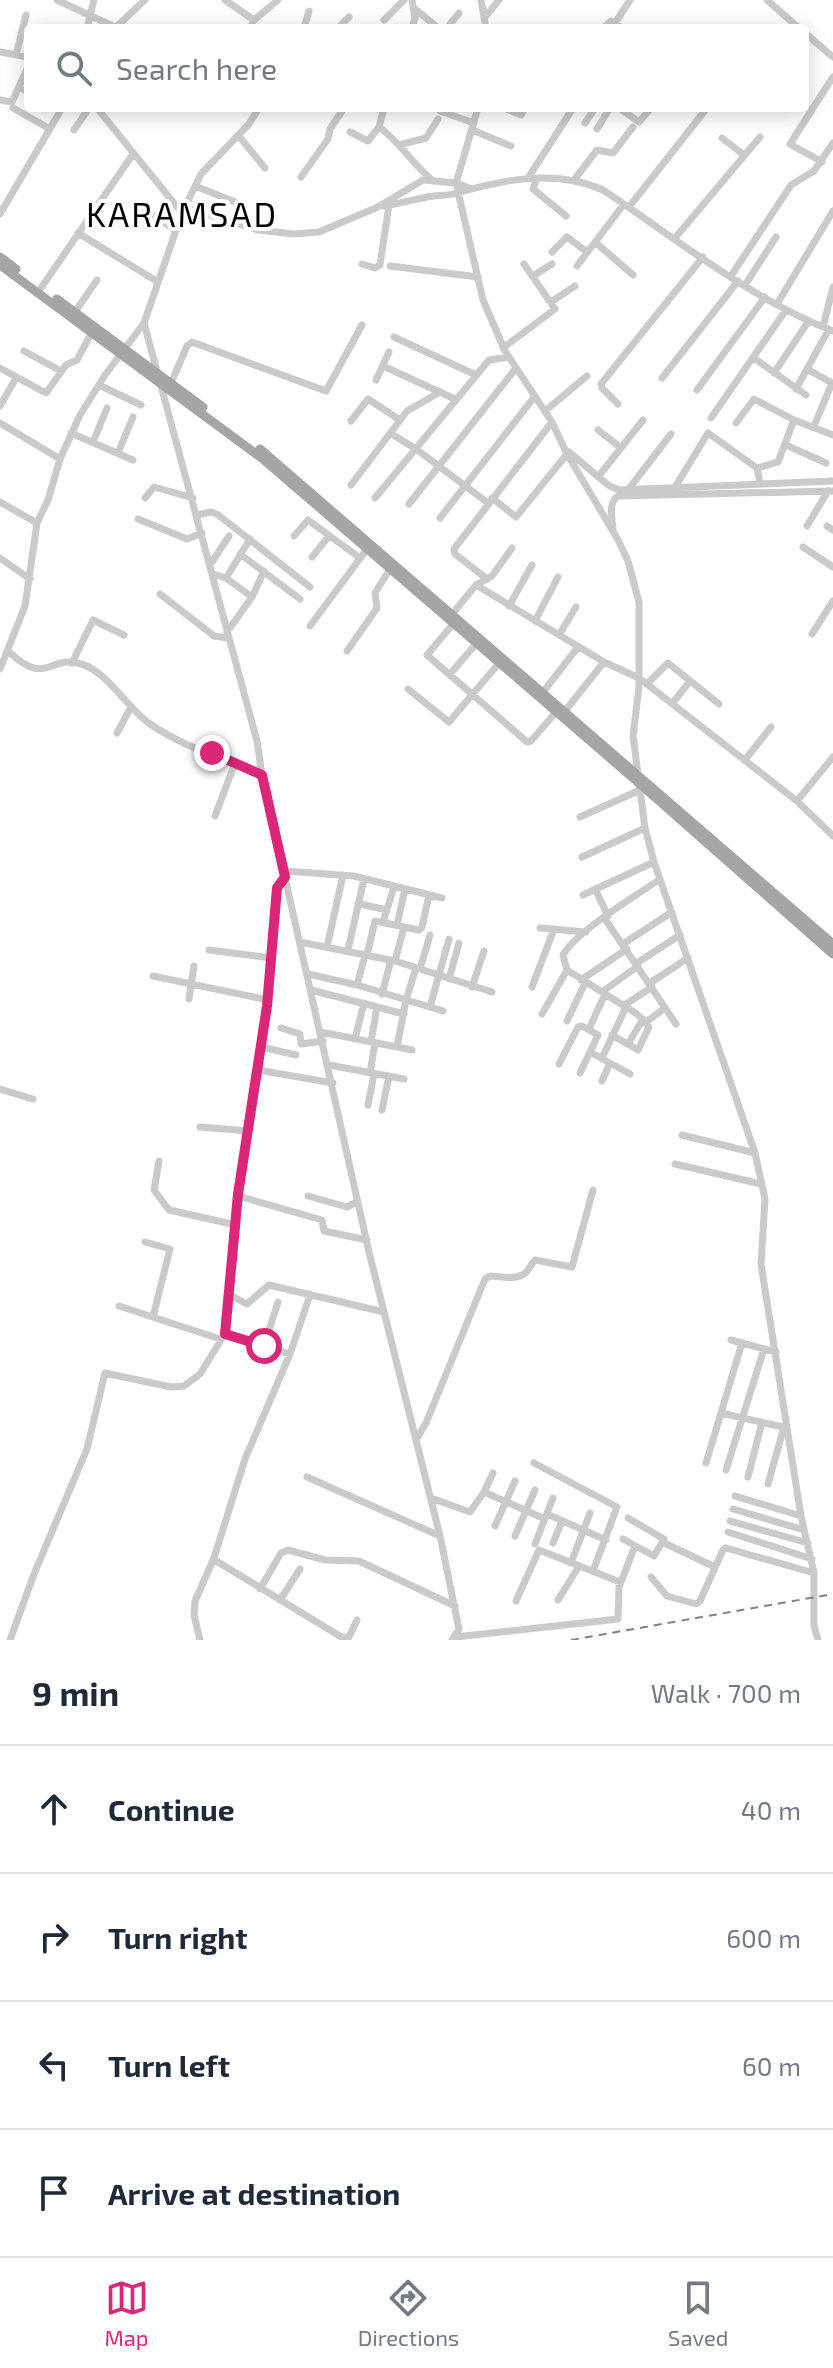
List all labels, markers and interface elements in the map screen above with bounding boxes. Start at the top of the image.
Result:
search box [24,24,809,112]
icon: search [52,46,96,90]
text: Search here [116,50,277,86]
district label: KARAMSAD [86,193,278,234]
route end [194,735,230,771]
route start [246,1328,282,1364]
text: 9 min [32,1672,119,1713]
text: Walk · 700 m [651,1677,801,1708]
icon: ahead [32,1787,76,1831]
text: Continue [108,1791,235,1827]
text: 40 m [741,1794,801,1825]
icon: right [32,1915,76,1959]
text: Turn right [108,1919,248,1955]
text: 600 m [726,1922,801,1953]
icon: left [32,2043,76,2087]
text: Turn left [108,2047,230,2083]
text: 60 m [742,2050,801,2081]
icon: arrive [32,2171,76,2215]
text: Arrive at destination [108,2175,400,2211]
tab: Map [105,2276,149,2350]
tab: Directions [358,2276,459,2350]
tab: Saved [668,2276,728,2350]

